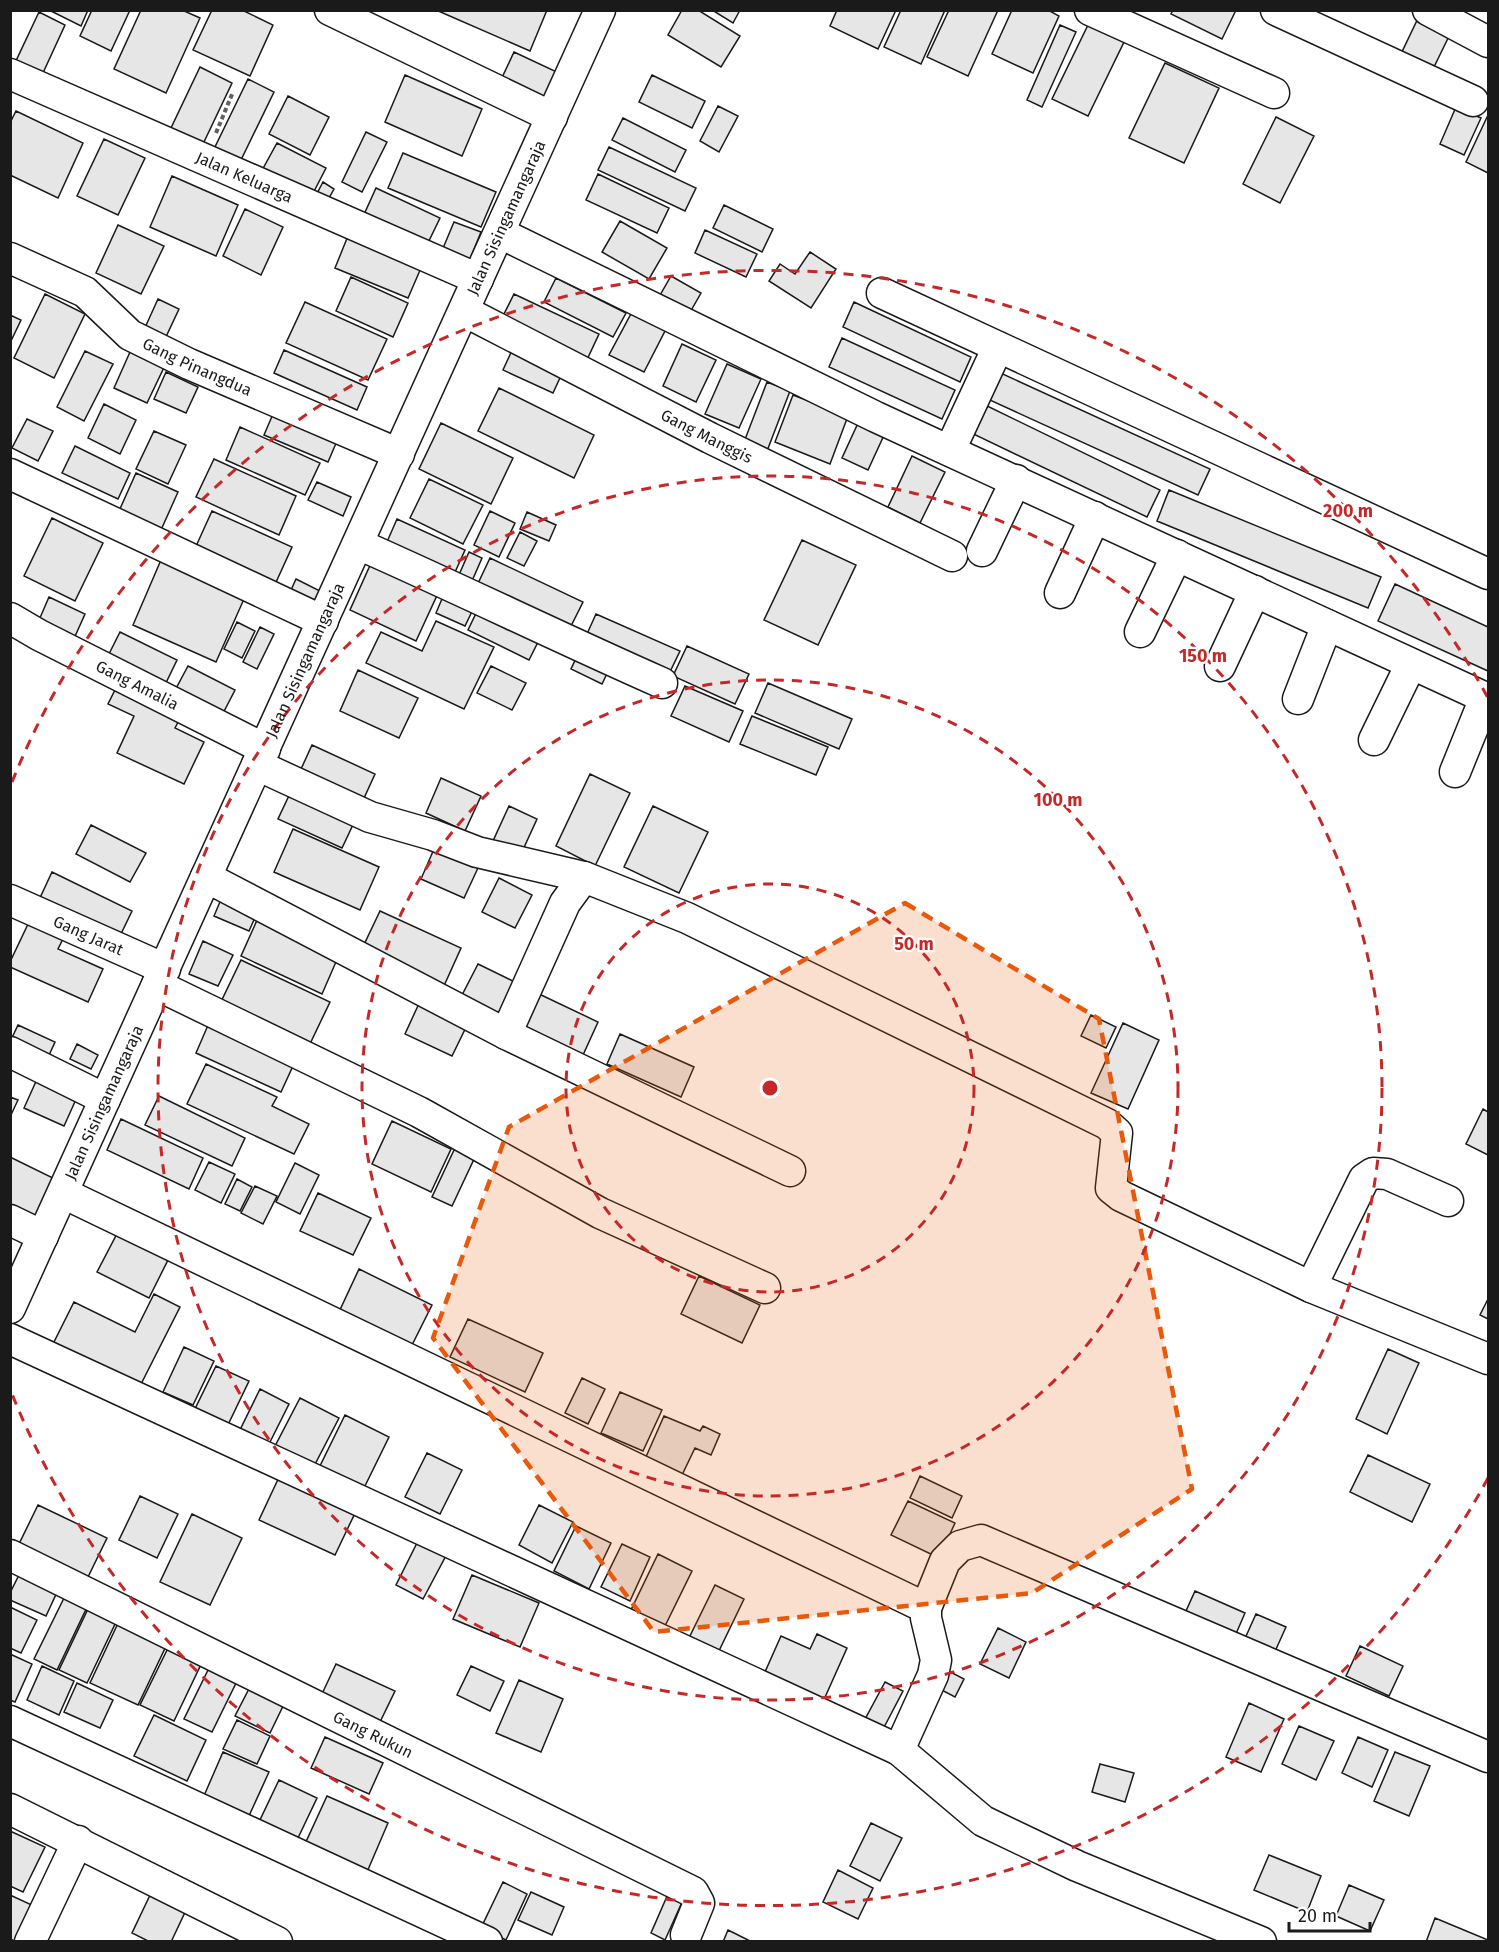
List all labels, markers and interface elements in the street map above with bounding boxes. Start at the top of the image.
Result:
street label: Jalan Sisingamangaraja [463,137,550,298]
street label: Jalan Keluarga [193,148,296,207]
street label: Gang Pinangdua [140,334,255,400]
street label: Gang Manggis [658,405,755,467]
text: 200 m [1323,500,1373,522]
street label: Jalan Sisingamangaraja [262,580,348,740]
text: 150 m [1179,645,1227,667]
street label: Gang Amalia [93,656,182,714]
text: 100 m [1034,789,1082,811]
street label: Gang Jarat [50,912,126,959]
text: 50 m [894,933,934,955]
street label: Jalan Sisingamangaraja [61,1022,147,1183]
centre of rings [760,1078,780,1098]
street label: Gang Rukun [330,1707,416,1762]
scale bar [1289,1895,1370,1933]
text: 20 m [1298,1905,1337,1927]

